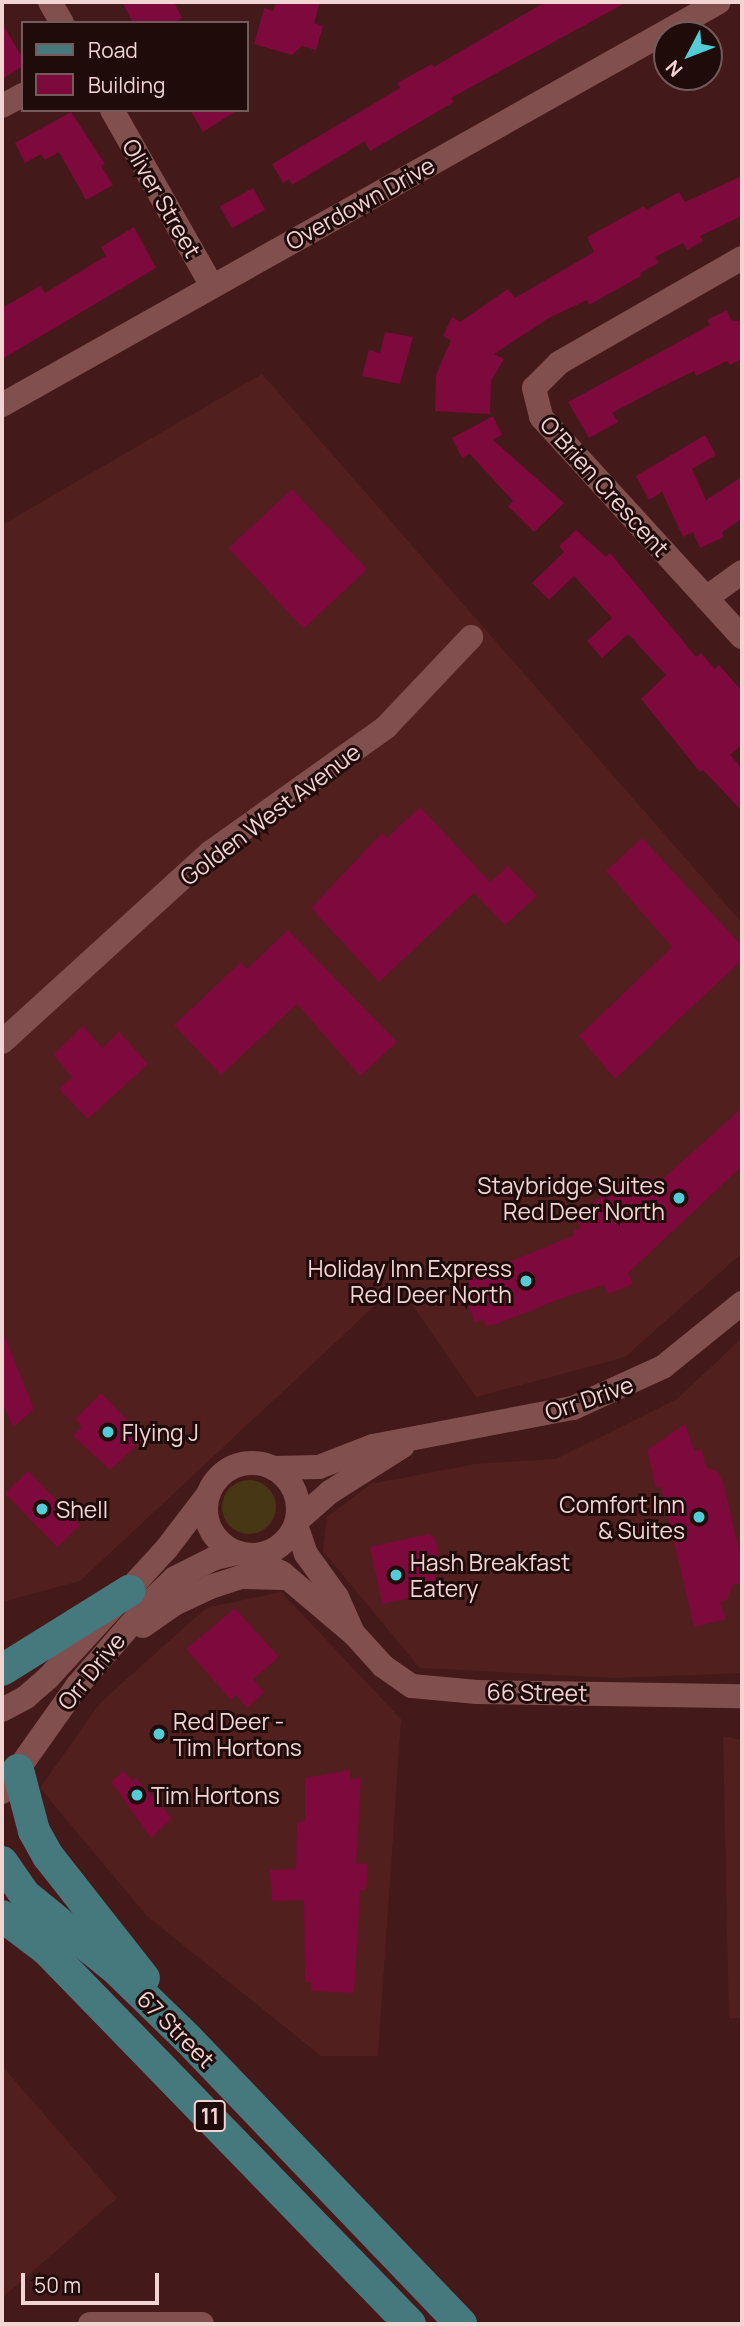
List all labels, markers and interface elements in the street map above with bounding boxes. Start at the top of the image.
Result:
legend [21,21,248,112]
north arrow [653,21,723,91]
text: Road [88,36,138,64]
text: N [660,55,688,82]
text: Building [88,71,165,99]
street label: Oliver Street [117,134,207,262]
street label: Overdown Drive [281,151,439,255]
street label: O'Brien Crescent [535,410,675,562]
street label: Golden West Avenue [174,737,366,891]
place label: Staybridge Suites Red Deer North [477,1171,665,1225]
marker: Staybridge Suites Red Deer North [671,1190,687,1206]
place label: Holiday Inn Express Red Deer North [308,1254,512,1308]
marker: Holiday Inn Express Red Deer North [518,1273,534,1289]
street label: Orr Drive [541,1370,637,1426]
place label: Flying J [122,1418,199,1446]
marker: Flying J [100,1424,116,1440]
place label: Comfort Inn & Suites [559,1490,685,1544]
place label: Shell [56,1495,108,1523]
marker: Shell [34,1501,50,1517]
marker: Comfort Inn & Suites [691,1509,707,1525]
place label: Hash Breakfast Eatery [410,1548,570,1602]
marker: Hash Breakfast Eatery [388,1567,404,1583]
street label: Orr Drive [51,1627,131,1715]
street label: 66 Street [486,1677,588,1707]
place label: Red Deer - Tim Hortons [173,1707,302,1761]
marker: Red Deer - Tim Hortons [151,1726,167,1742]
place label: Tim Hortons [151,1781,280,1809]
marker: Tim Hortons [129,1787,145,1803]
street label: 67 Street [132,1985,220,2073]
road number: 11 [192,2098,228,2134]
scale bar [24,2260,163,2304]
text: 50 m [34,2271,81,2299]

